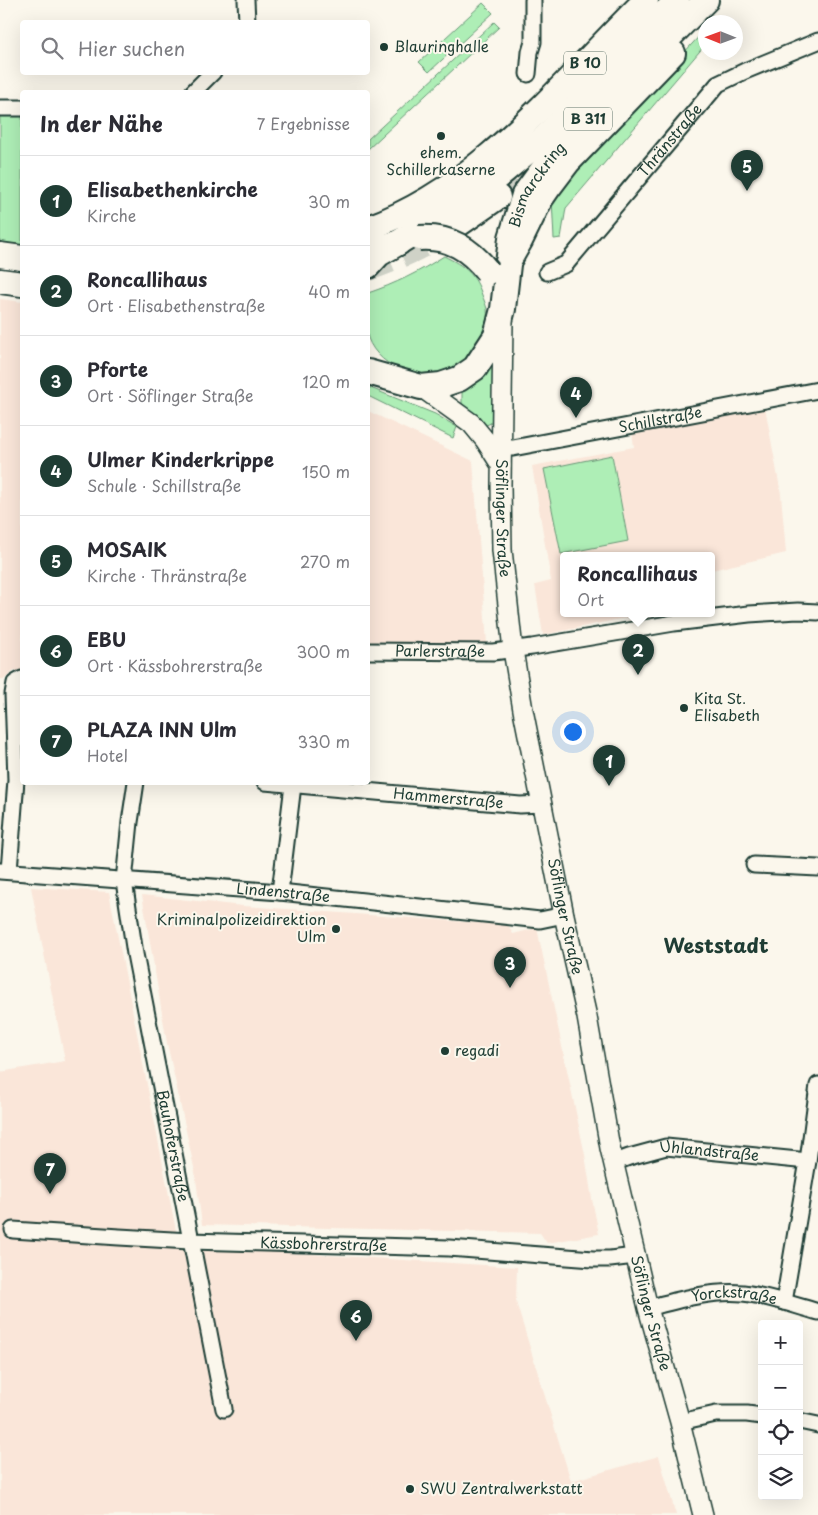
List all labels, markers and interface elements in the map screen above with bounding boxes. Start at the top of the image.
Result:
north arrow [698,15,743,60]
search box [20,20,370,75]
icon: search [38,34,66,62]
text: Hier suchen [78,34,185,62]
place label: Blauringhalle [394,34,489,57]
marker: Blauringhalle [378,41,390,53]
road number: B 10 [564,52,606,74]
street label: Thränstraße [631,98,707,181]
text: In der Nähe [40,107,162,139]
road number: B 311 [564,108,612,130]
text: 7 Ergebnisse [257,111,350,135]
marker: ehem. Schillerkaserne [435,130,447,142]
street label: Bismarckring [502,136,570,230]
place label: ehem. Schillerkaserne [386,140,496,180]
pin: 5 [731,150,763,191]
text: Elisabethenkirche [87,175,258,203]
text: 1 [52,189,60,213]
text: 30 m [308,189,350,213]
text: Kirche [87,203,136,227]
text: Roncallihaus [87,265,207,293]
text: 2 [50,279,62,303]
text: 40 m [308,279,350,303]
text: Ort · Elisabethenstraße [87,293,265,317]
text: Pforte [87,355,148,383]
text: 3 [51,369,61,393]
text: 120 m [303,369,350,393]
pin: 4 [560,377,592,418]
text: Ort · Söflinger Straße [87,383,254,407]
street label: Schillstraße [616,399,704,438]
text: Ulmer Kinderkrippe [87,445,274,473]
street label: Söflinger Straße [491,458,518,578]
text: 4 [51,459,61,483]
text: 150 m [302,459,350,483]
text: Schule · Schillstraße [87,473,241,497]
text: MOSAIK [87,535,167,563]
text: 5 [51,549,61,573]
text: 270 m [300,549,350,573]
popup [560,552,715,617]
text: Roncallihaus [577,559,698,587]
text: Kirche · Thränstraße [87,563,247,587]
text: Ort [577,587,604,611]
text: EBU [87,625,126,653]
pin: 2 [622,634,654,675]
street label: Parlerstraße [395,638,485,662]
text: 6 [50,639,62,663]
text: 300 m [296,639,350,663]
text: Ort · Kässbohrerstraße [87,653,263,677]
place label: Kita St. Elisabeth [694,686,760,726]
marker: Kita St. Elisabeth [678,702,690,714]
text: PLAZA INN Ulm [87,715,237,743]
your location [560,719,586,745]
text: 7 [51,729,61,753]
text: 330 m [297,729,350,753]
text: Hotel [87,743,128,767]
pin: 1 [593,745,625,786]
street label: Hammerstraße [392,781,505,813]
street label: Söflinger Straße [543,856,590,977]
street label: Lindenstraße [236,876,331,907]
place label: Kriminalpolizeidirektion Ulm [157,907,326,947]
marker: Kriminalpolizeidirektion Ulm [330,923,342,935]
district label: Weststadt [663,930,769,960]
pin: 3 [494,947,526,988]
place label: regadi [455,1038,499,1061]
marker: regadi [439,1045,451,1057]
street label: Bauhoferstraße [152,1088,196,1203]
street label: Uhlandstraße [657,1133,760,1166]
pin: 7 [34,1153,66,1194]
street label: Kässbohrerstraße [260,1230,387,1256]
street label: Söflinger Straße [626,1253,678,1373]
street label: Yorckstraße [689,1279,780,1310]
pin: 6 [340,1300,372,1341]
map controls [758,1320,803,1500]
button: + [758,1320,803,1365]
button: − [758,1365,803,1410]
button: locate [758,1410,803,1455]
button: layers [758,1455,803,1500]
place label: SWU Zentralwerkstatt [420,1476,583,1499]
marker: SWU Zentralwerkstatt [404,1483,416,1495]

